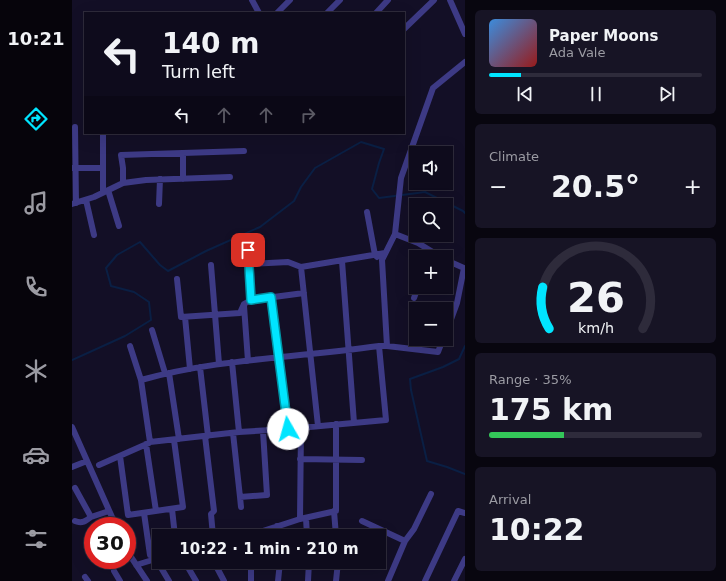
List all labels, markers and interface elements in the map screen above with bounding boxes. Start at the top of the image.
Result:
text: 140 m [162,27,259,60]
text: Paper Moons [549,27,658,45]
text: 10:21 [7,28,65,49]
icon: left [96,28,148,80]
text: Ada Vale [549,45,605,60]
text: Turn left [162,61,235,82]
icon: previous [514,83,536,105]
icon: pause [585,83,607,105]
icon: next [656,83,678,105]
icon: left [171,104,193,126]
icon: ahead [213,104,235,126]
icon: ahead [255,104,277,126]
icon: right [297,104,319,126]
icon: directions [22,105,50,133]
map controls [409,146,453,346]
button: sound [409,146,453,190]
text: Climate [489,149,539,164]
text: 20.5° [551,169,640,204]
text: − [489,174,507,199]
text: + [684,174,702,199]
icon: music [22,189,50,217]
button: search [409,198,453,242]
pin [231,233,265,267]
icon: arrive [237,239,259,261]
button: + [409,250,453,294]
text: 26 [567,272,624,321]
icon: phone [22,273,50,301]
button: − [409,302,453,346]
text: km/h [577,319,614,335]
icon: climate [22,357,50,385]
text: Range · 35% [489,372,572,387]
text: 175 km [489,392,613,427]
position arrow [267,408,309,450]
icon: car [22,441,50,469]
text: Arrival [489,492,531,507]
text: 10:22 [489,512,585,547]
speed limit sign: 30 [84,517,136,569]
icon: filters [22,525,50,553]
text: 10:22 · 1 min · 210 m [179,540,359,558]

